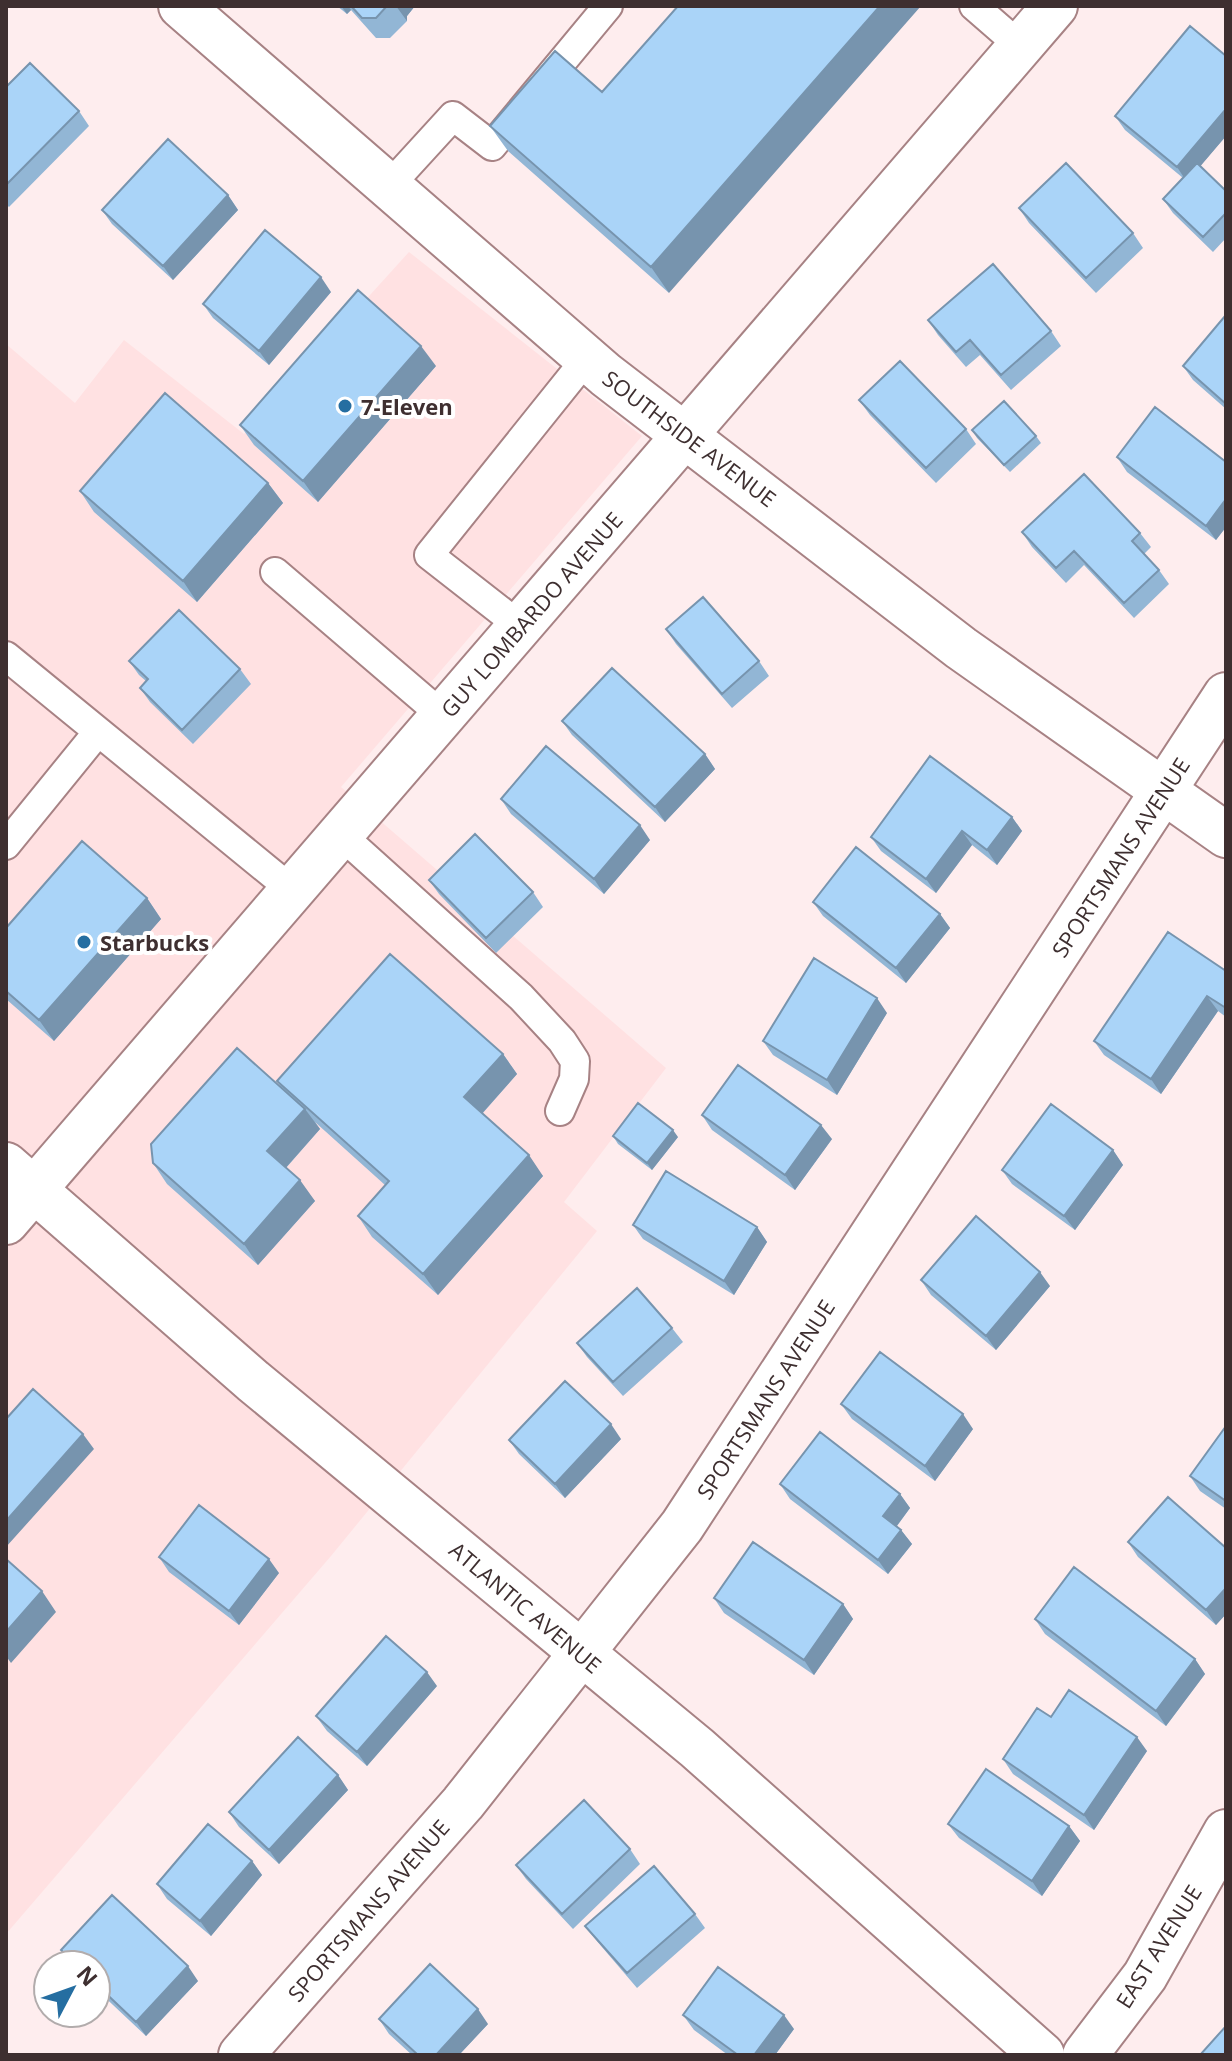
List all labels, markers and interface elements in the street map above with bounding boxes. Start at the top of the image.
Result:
street label: SOUTHSIDE AVENUE [597,363,783,513]
place label: 7-Eleven [361,391,453,421]
marker: 7-Eleven [336,397,354,415]
street label: GUY LOMBARDO AVENUE [433,505,629,723]
street label: SPORTSMANS AVENUE [1044,751,1196,963]
place label: Starbucks [100,927,209,957]
marker: Starbucks [75,933,93,951]
street label: SPORTSMANS AVENUE [689,1293,841,1505]
street label: ATLANTIC AVENUE [444,1534,608,1680]
street label: SPORTSMANS AVENUE [280,1813,456,2007]
street label: EAST AVENUE [1108,1879,1208,2013]
north arrow [32,1949,112,2029]
text: N [71,1959,105,1992]

